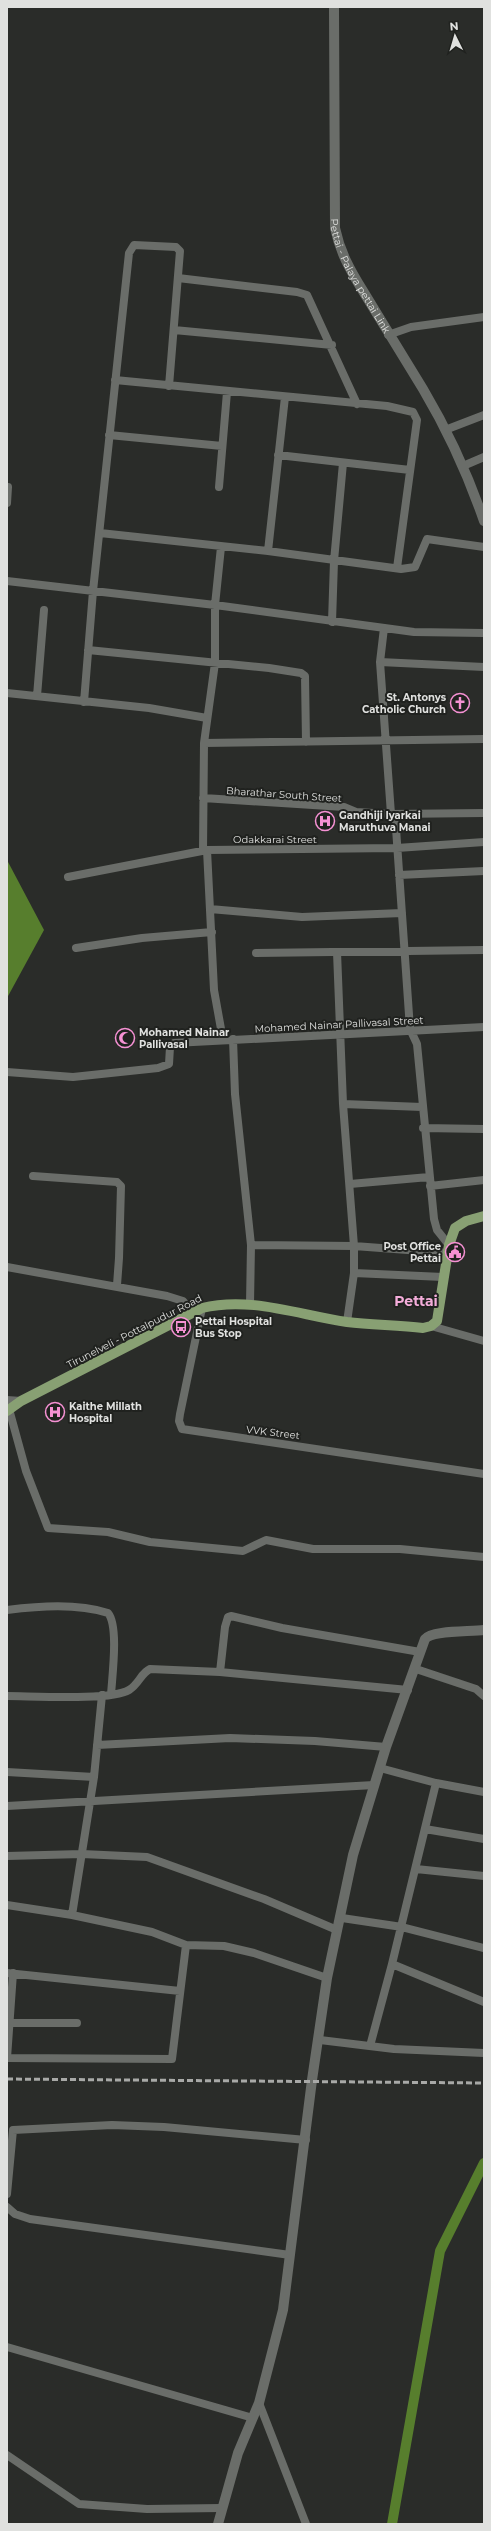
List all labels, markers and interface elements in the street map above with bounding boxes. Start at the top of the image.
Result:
north arrow [435,16,475,56]
text: N [449,19,459,33]
street label: Pettai - Palaya pettai Link [328,219,393,336]
place label: St. Antonys Catholic Church [362,691,447,716]
church icon: St. Antonys Catholic Church [449,692,471,714]
street label: Bharathar South Street [226,784,342,805]
place label: Gandhiji Iyarkai Maruthuva Manai [339,809,431,834]
hospital icon: Gandhiji Iyarkai Maruthuva Manai [314,810,336,832]
street label: Odakkarai Street [233,833,317,846]
street label: Mohamed Nainar Pallivasal Street [254,1014,424,1035]
place label: Mohamed Nainar Pallivasal [139,1026,230,1051]
mosque icon: Mohamed Nainar Pallivasal [114,1027,136,1049]
place label: Post Office Pettai [383,1240,441,1265]
public building icon: Post Office Pettai [444,1241,466,1263]
street label: Tirunelveli - Pottalpudur Road [65,1292,204,1371]
district label: Pettai [394,1292,438,1310]
place label: Pettai Hospital Bus Stop [195,1315,272,1340]
bus stop icon: Pettai Hospital Bus Stop [170,1316,192,1338]
place label: Kaithe Millath Hospital [69,1400,142,1425]
hospital icon: Kaithe Millath Hospital [44,1401,66,1423]
street label: VVK Street [245,1423,300,1442]

